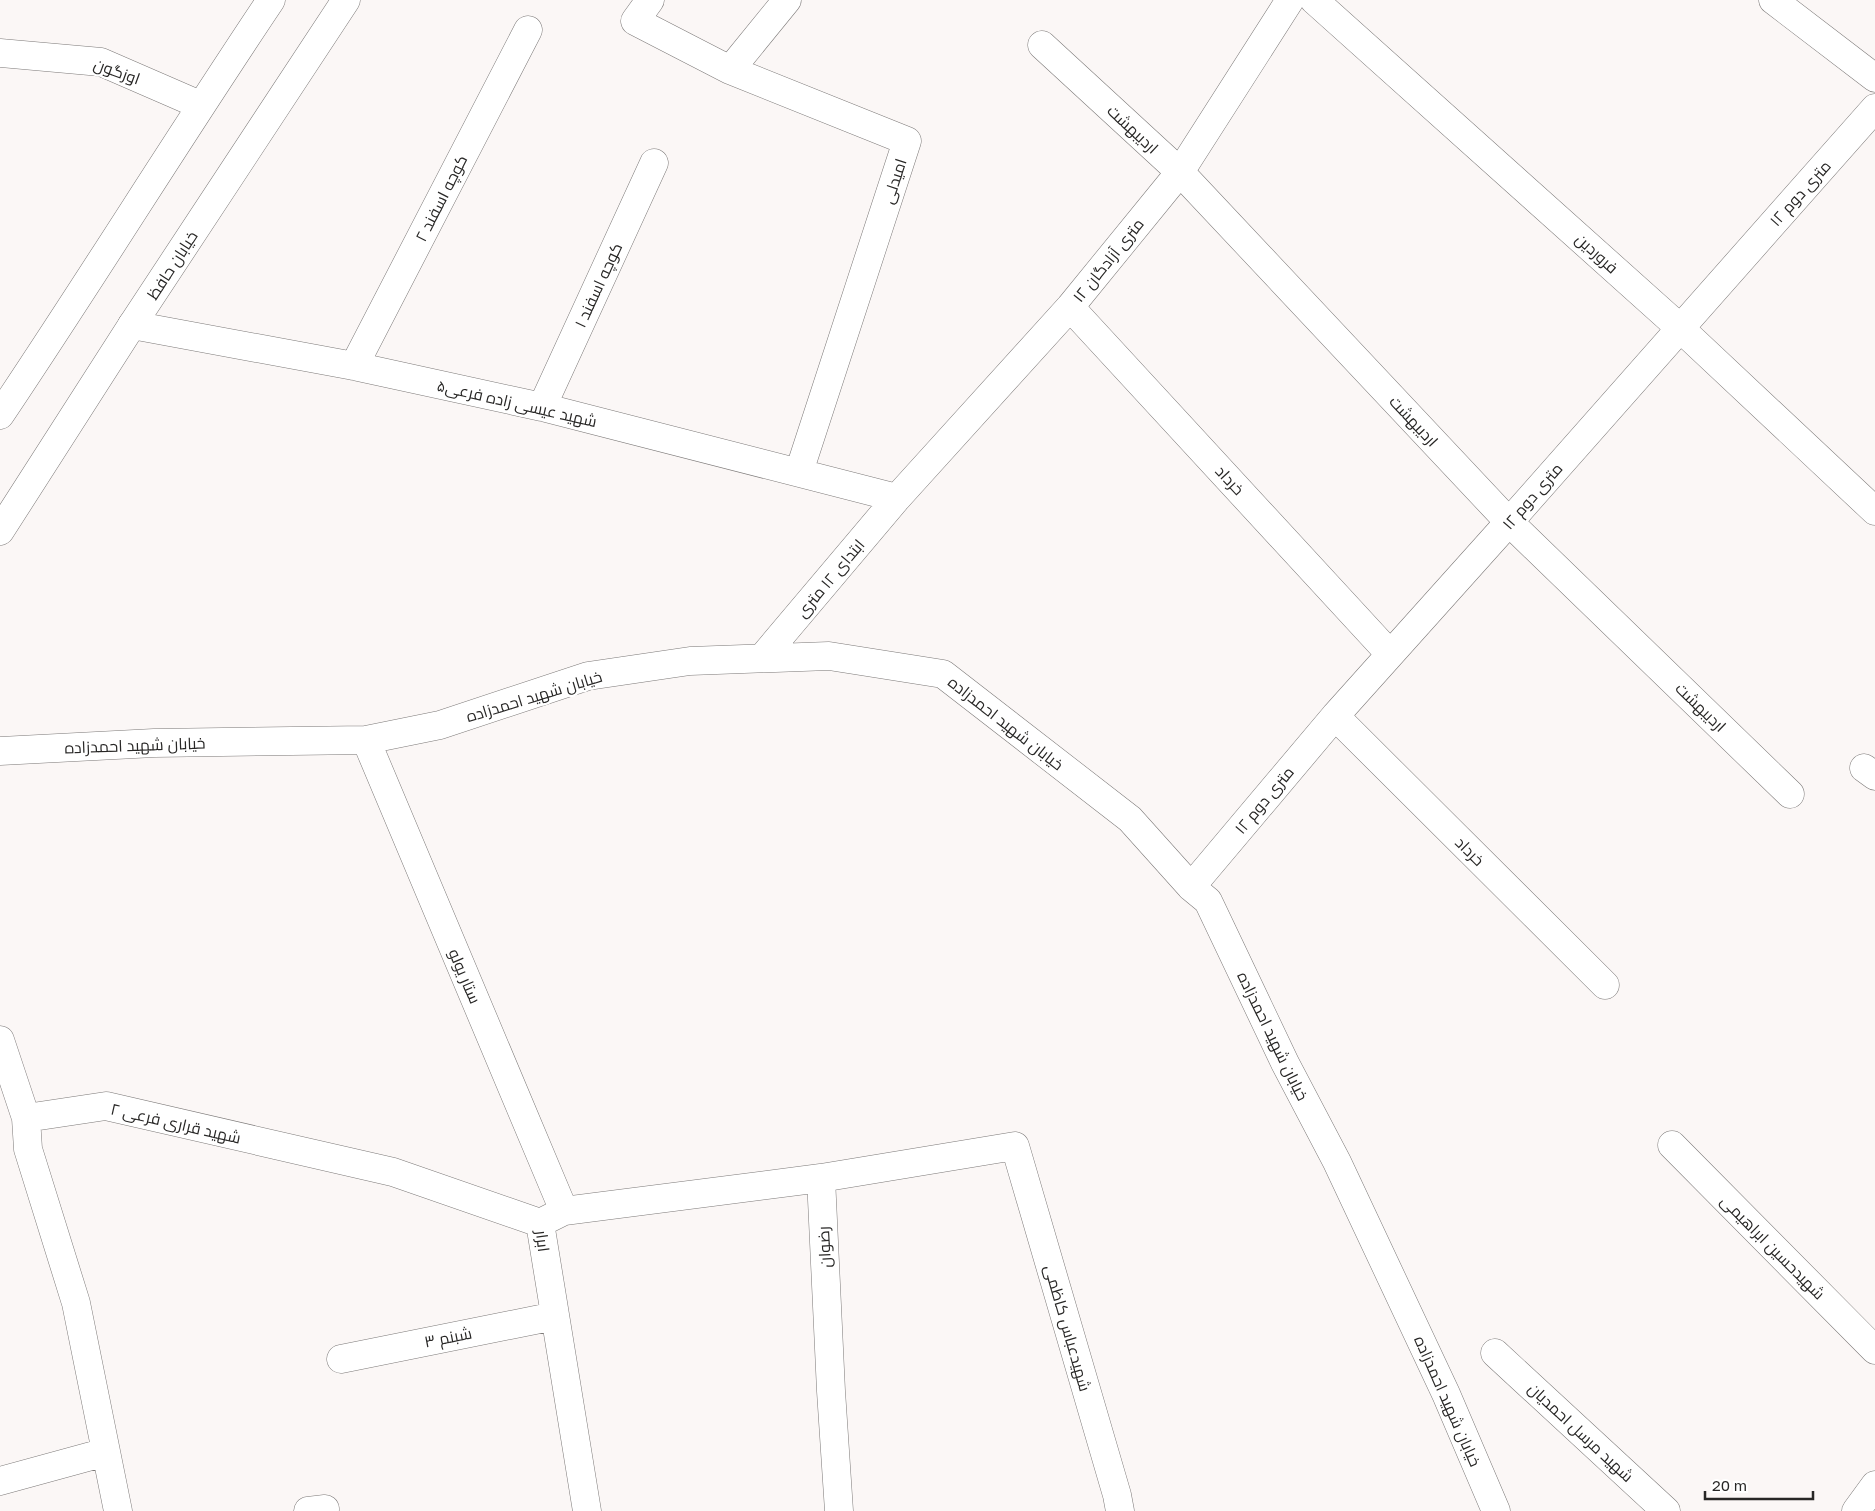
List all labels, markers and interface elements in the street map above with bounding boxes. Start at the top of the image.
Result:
street label: اوزگون [91,53,143,90]
street label: اردیبهشت [1103,100,1163,158]
street label: کوچه اسفند ۲ [411,151,473,246]
street label: امیدلی [877,156,912,206]
street label: ۱۲ متری دوم [1765,156,1836,231]
street label: ۱۲ متری آزادگان [1068,214,1149,307]
street label: خیابان حافظ [142,227,202,304]
street label: فروردین [1571,229,1623,278]
street label: کوچه اسفند ۱ [570,239,628,331]
street label: شهید عیسی زاده فرعی۵ [435,375,599,432]
street label: اردیبهشت [1385,391,1443,451]
street label: ۱۲ متری دوم [1498,459,1568,535]
street label: خرداد [1211,461,1249,499]
street label: ابتدای ۱۲ متری [791,535,869,622]
street label: خیابان شهید احمدزاده [464,666,605,727]
street label: خیابان شهید احمدزاده [944,672,1068,775]
street label: اردیبهشت [1671,678,1730,737]
street label: خیابان شهید احمدزاده [64,733,206,758]
street label: ۱۲ متری دوم [1230,762,1300,839]
street label: خرداد [1451,832,1489,870]
street label: ستار یولو [444,945,486,1007]
street label: خیابان شهید احمدزاده [1232,968,1313,1104]
street label: شهید قراری فرعی ۲ [109,1098,243,1149]
street label: شهیدحسین ابراهیمی [1716,1191,1829,1304]
street label: رضوان [813,1226,836,1268]
street label: ابرار [532,1228,554,1253]
street label: شهیدعباس کاظمی [1039,1262,1096,1394]
street label: شبنم ۳ [423,1323,474,1353]
street label: خیابان شهید احمدزاده [1409,1332,1486,1470]
street label: شهید مرسل احمدیان [1523,1378,1638,1487]
scale bar [1705,1468,1812,1500]
text: 20 m [1712,1476,1747,1494]

